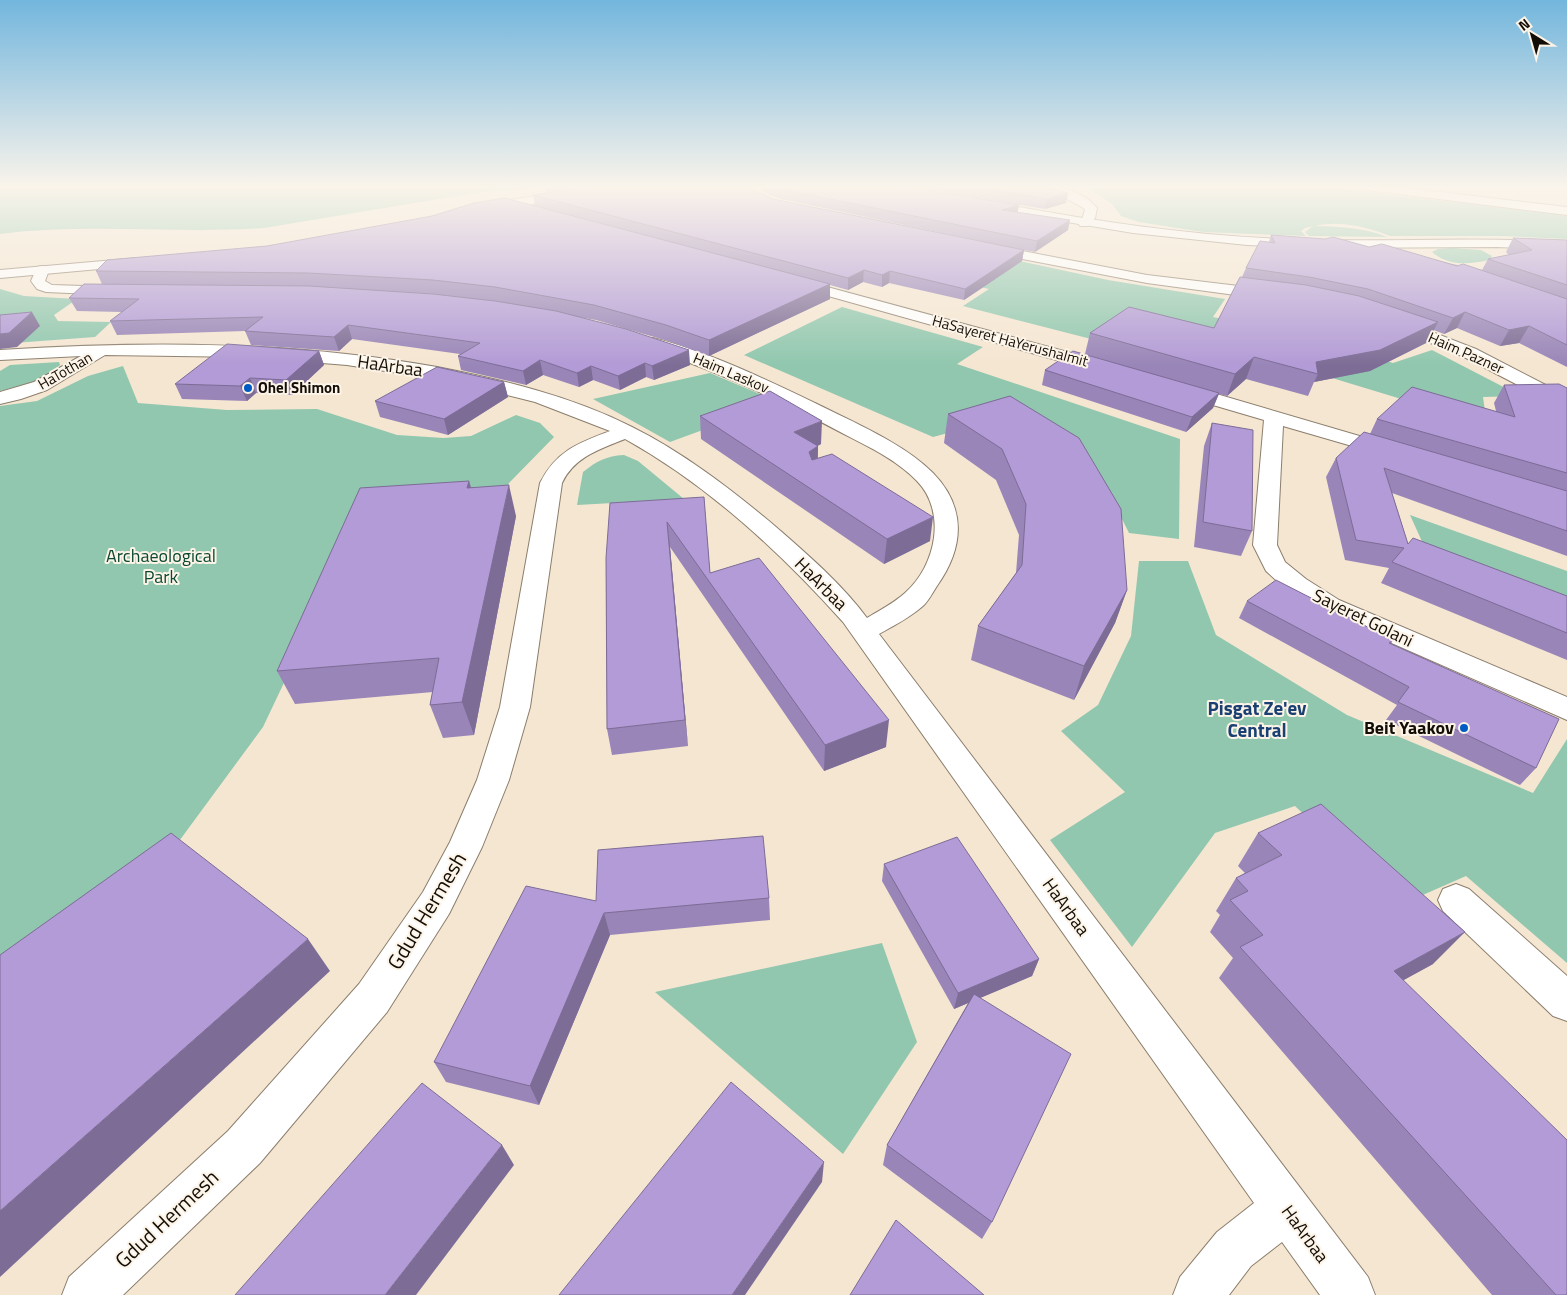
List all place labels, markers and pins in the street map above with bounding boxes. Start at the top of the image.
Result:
place label: Ohel Shimon [258,376,340,399]
marker: Ohel Shimon [242,382,254,394]
place label: Beit Yaakov [1364,714,1454,741]
marker: Beit Yaakov [1458,722,1470,734]

